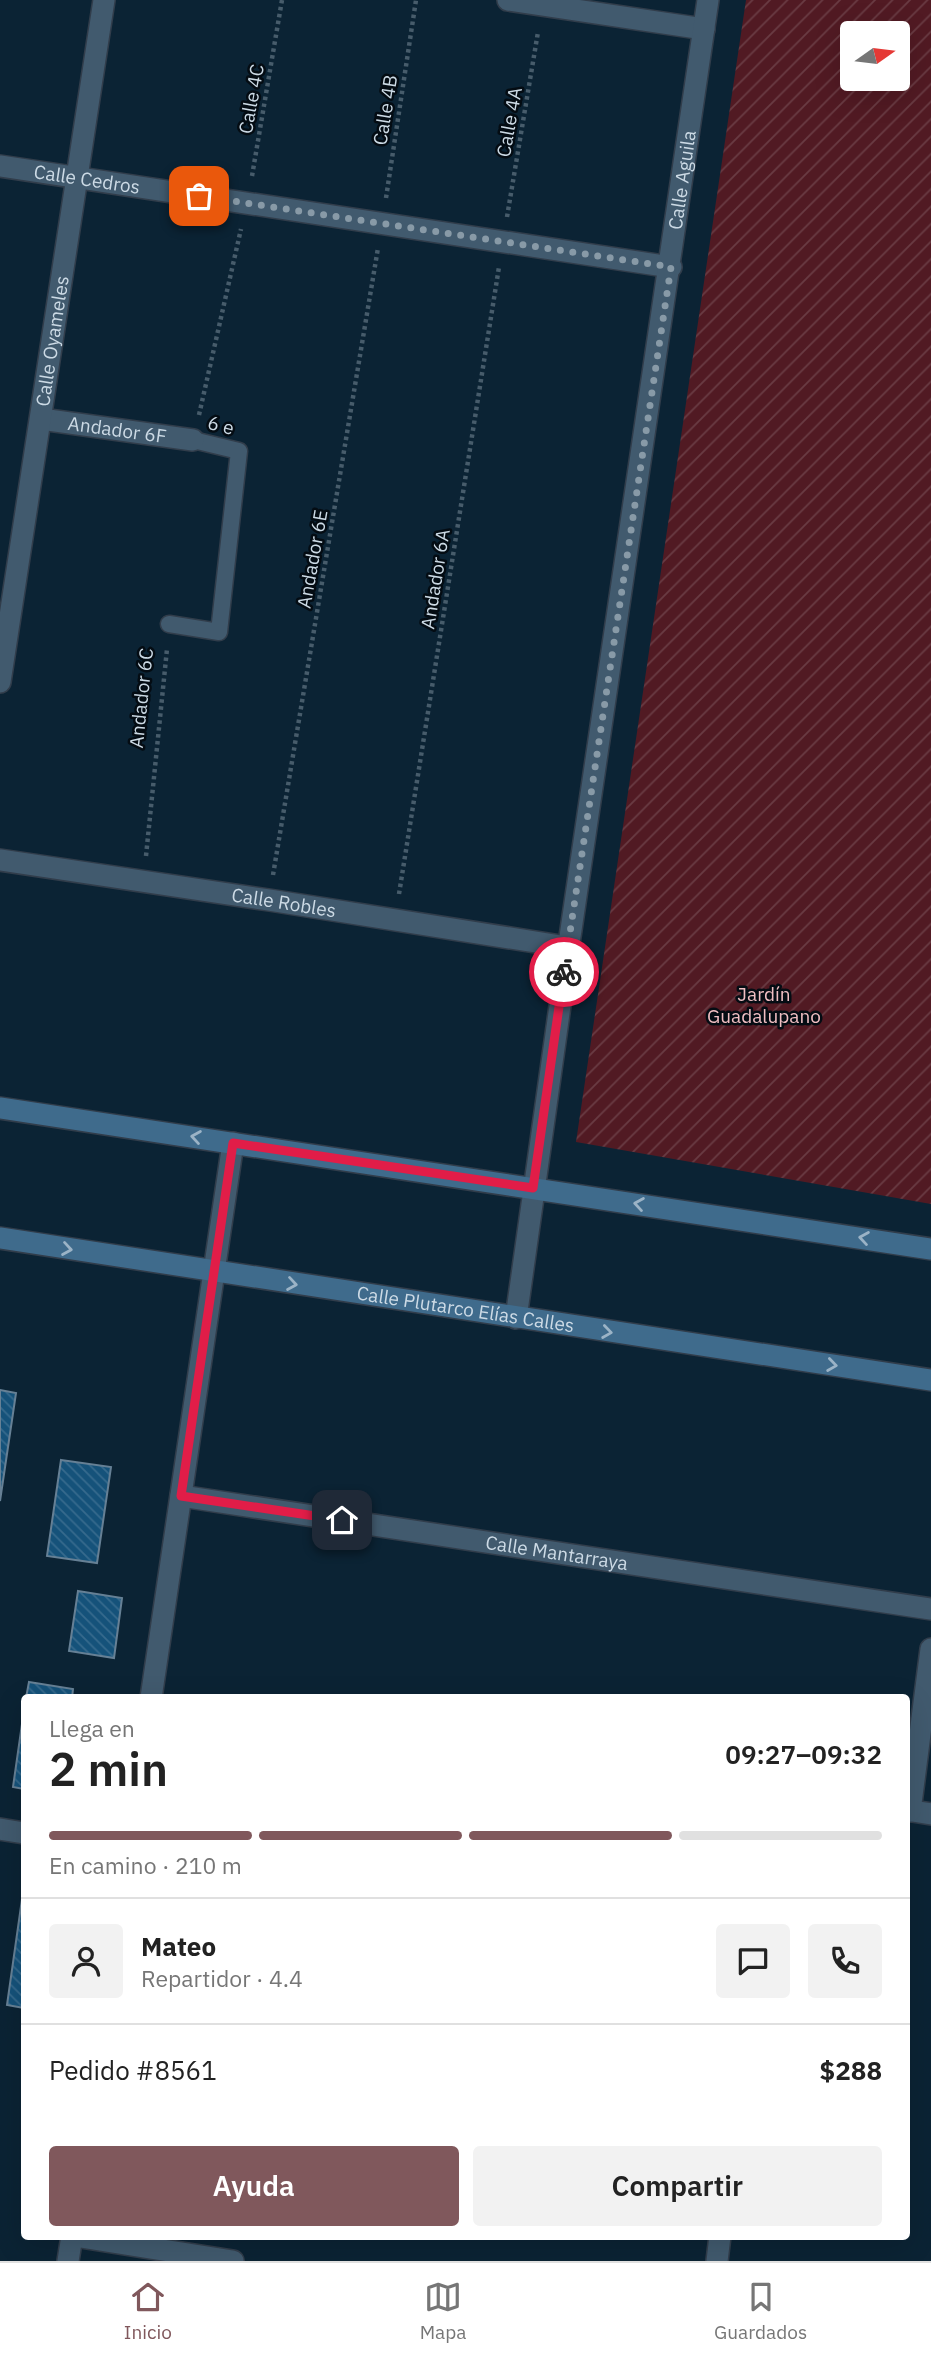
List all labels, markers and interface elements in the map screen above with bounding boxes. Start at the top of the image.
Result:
north arrow [840,21,910,91]
map controls [840,21,910,91]
street label: Calle 4C [233,62,269,136]
street label: Calle 4B [368,73,402,147]
street label: Calle 4A [491,85,527,159]
street label: Calle Aguila [663,129,701,231]
street label: Calle Cedros [32,159,142,199]
pin [169,166,229,226]
icon: bag [180,177,218,215]
street label: Calle Oyameles [30,274,74,408]
street label: 6 e [205,410,237,440]
street label: Andador 6F [66,411,168,448]
street label: Andador 6E [292,508,332,610]
street label: Andador 6A [415,527,455,631]
street label: Andador 6C [124,647,158,749]
street label: Calle Robles [230,883,338,922]
courier [529,937,599,1007]
icon: bike [545,953,583,991]
park label: Jardín Guadalupano [707,982,821,1028]
one-way arrow [190,1130,202,1145]
one-way arrow [633,1197,644,1212]
one-way arrow [858,1231,869,1246]
one-way arrow [62,1241,73,1256]
one-way arrow [286,1276,298,1291]
street label: Calle Plutarco Elías Calles [355,1281,576,1337]
one-way arrow [601,1324,613,1339]
one-way arrow [826,1357,838,1372]
pin [312,1490,372,1550]
icon: home [323,1501,361,1539]
street label: Calle Mantarraya [484,1530,630,1575]
text: Llega en [49,1713,135,1743]
text: 09:27–09:32 [725,1737,882,1771]
text: 2 min [49,1739,168,1799]
text: En camino · 210 m [49,1850,242,1880]
button: person [49,1924,123,1998]
button: chat [716,1924,790,1998]
button: phone [808,1924,882,1998]
text: Mateo [141,1929,216,1963]
text: Repartidor · 4.4 [141,1963,303,1993]
text: Pedido #8561 [49,2053,217,2087]
text: $288 [820,2053,882,2087]
button: Ayuda [49,2146,459,2226]
button: Compartir [473,2146,882,2226]
tab: Inicio [124,2278,172,2344]
tab: Mapa [420,2278,466,2344]
tab: Guardados [714,2278,807,2344]

